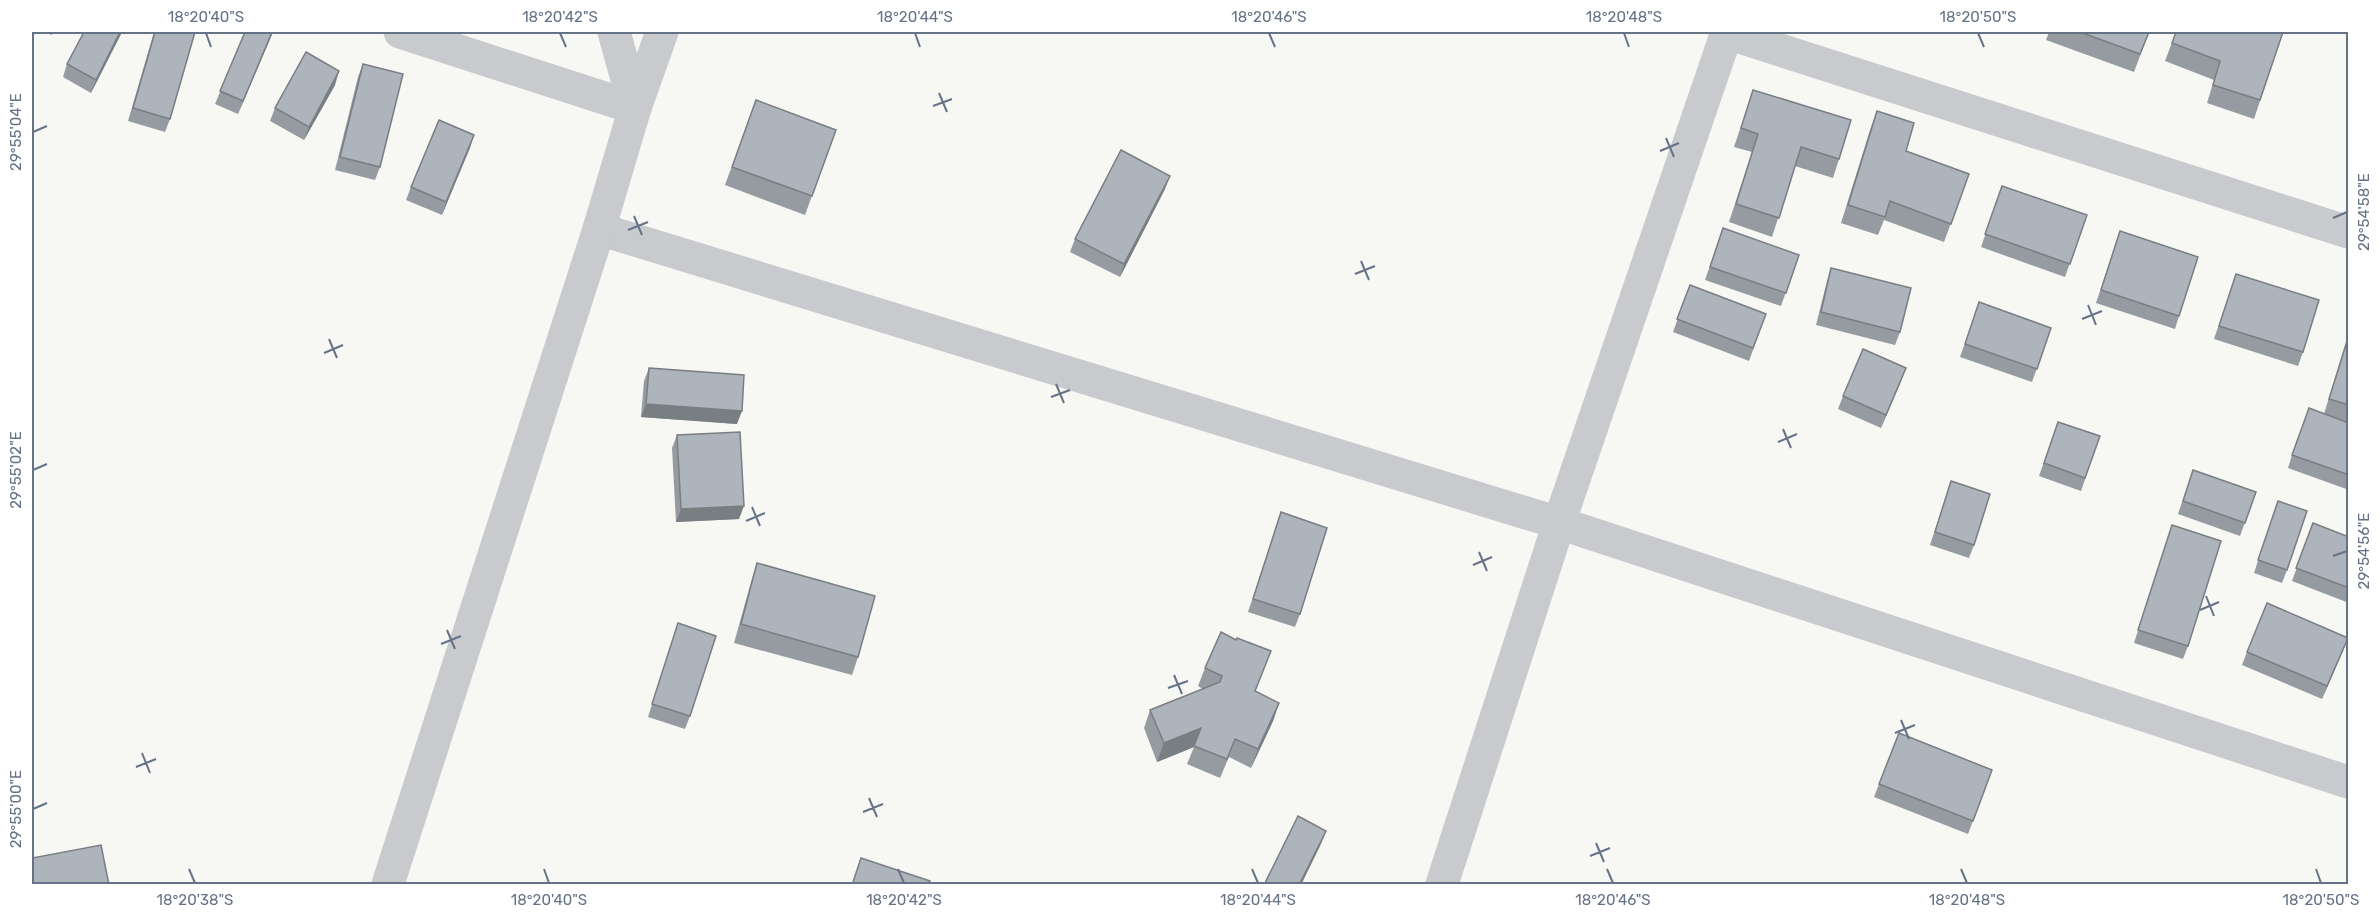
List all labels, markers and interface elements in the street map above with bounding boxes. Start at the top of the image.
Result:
text: 18°20'40"S [168,8,244,26]
text: 18°20'42"S [522,8,598,26]
text: 18°20'44"S [877,8,953,26]
text: 18°20'46"S [1231,8,1307,26]
text: 18°20'48"S [1586,8,1662,26]
text: 18°20'50"S [1940,8,2016,26]
text: 29°55'04"E [7,93,25,171]
text: 29°54'58"E [2355,173,2373,251]
text: 29°55'02"E [7,431,25,509]
text: 29°54'56"E [2355,513,2373,589]
text: 29°55'00"E [7,770,25,848]
text: 18°20'38"S [157,891,233,909]
text: 18°20'40"S [511,891,587,909]
text: 18°20'42"S [866,891,942,909]
text: 18°20'44"S [1220,891,1296,909]
text: 18°20'46"S [1575,891,1651,909]
text: 18°20'48"S [1929,891,2005,909]
text: 18°20'50"S [2283,891,2359,909]

